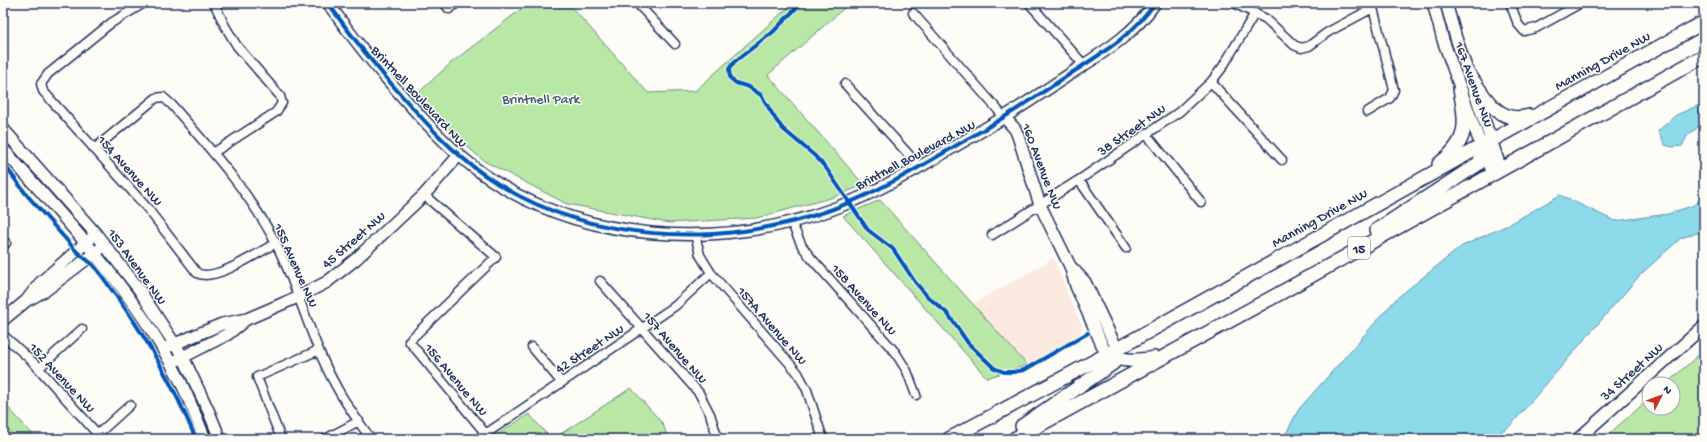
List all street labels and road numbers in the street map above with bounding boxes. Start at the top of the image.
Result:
street label: Manning Drive NW [1552,29,1654,95]
street label: 167 Avenue NW [1449,39,1496,130]
street label: Brintnell Boulevard NW [366,42,470,152]
street label: 38 Street NW [1094,101,1170,162]
street label: Brintnell Boulevard NW [852,117,979,196]
street label: 160 Avenue NW [1016,121,1065,212]
street label: 154 Avenue NW [92,132,165,211]
street label: Manning Drive NW [1269,186,1371,252]
street label: 45 Street NW [319,208,390,273]
street label: 155 Avenue NW [268,220,321,311]
street label: 153 Avenue NW [102,225,169,309]
road number: 15 [1348,237,1370,259]
street label: 158 Avenue NW [826,261,900,340]
street label: 157A Avenue NW [732,283,810,369]
street label: 157 Avenue NW [637,308,710,388]
street label: 42 Street NW [553,322,628,379]
street label: 34 Street NW [1596,338,1666,404]
street label: 152 Avenue NW [24,339,98,417]
street label: 156 Avenue NW [419,340,491,421]

